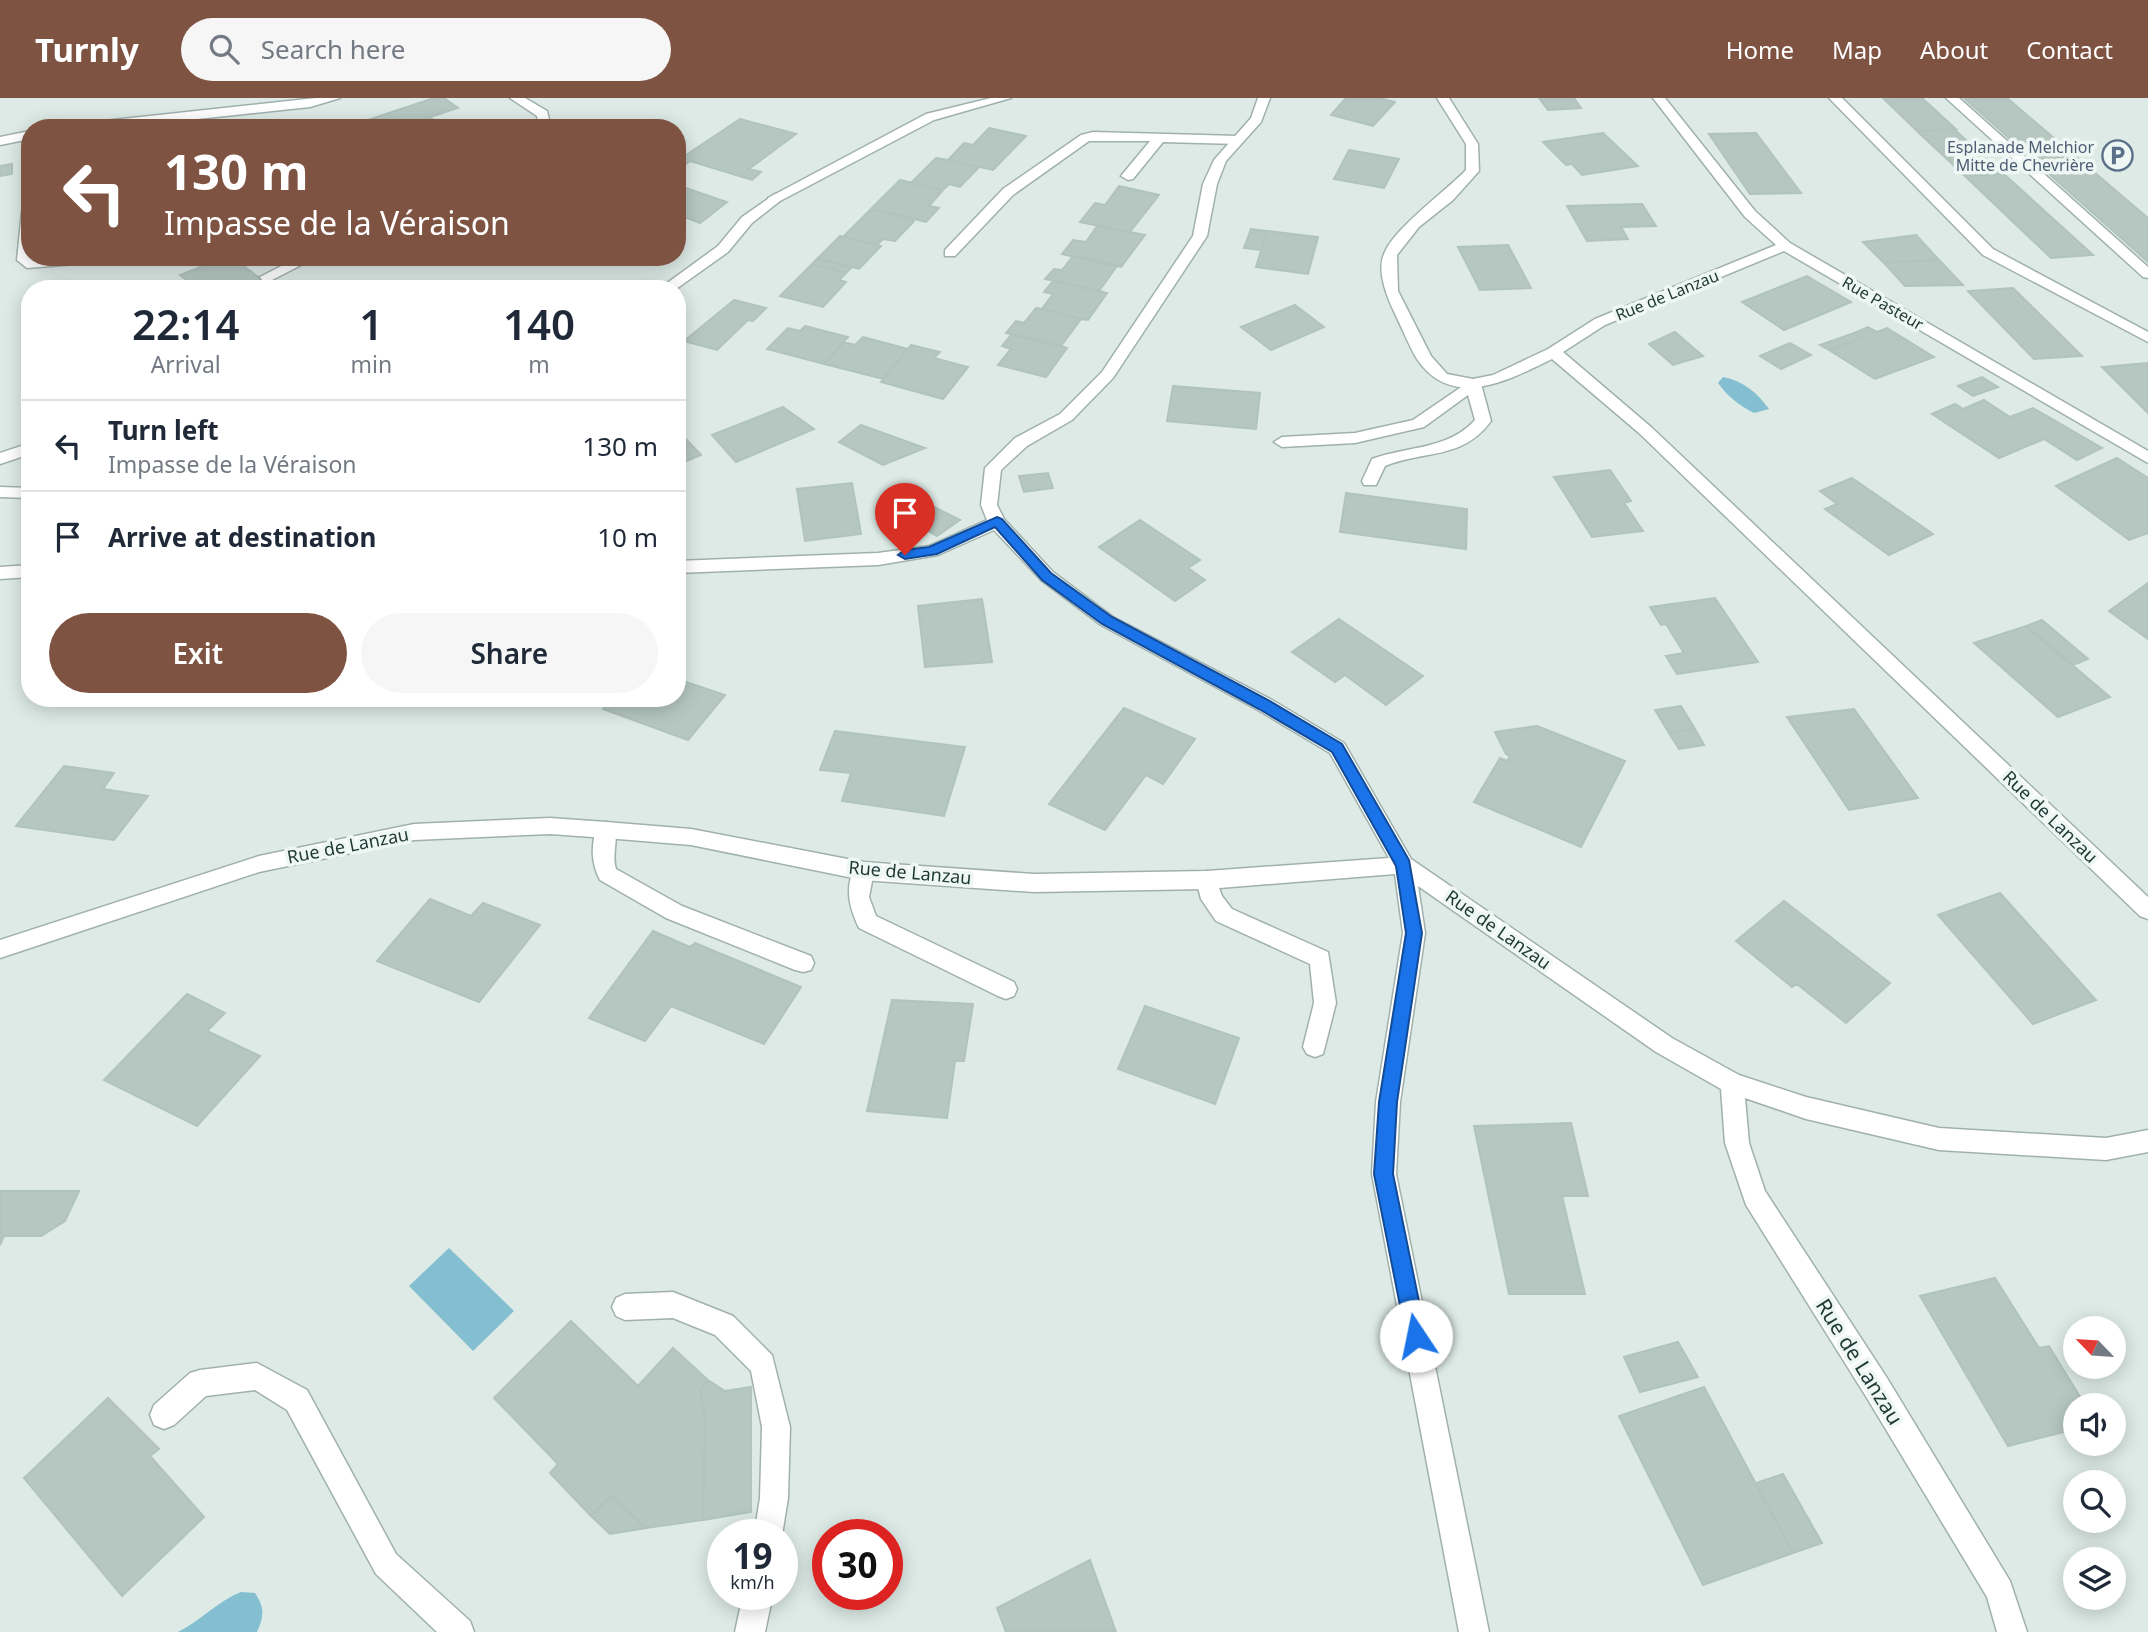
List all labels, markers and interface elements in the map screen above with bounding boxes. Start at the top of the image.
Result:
search box [181,18,671,81]
text: Turnly [35,27,139,72]
icon: search [205,30,243,68]
text: Search here [261,31,405,67]
text: Home [1726,33,1794,66]
text: Map [1832,33,1882,66]
text: About [1920,33,1988,66]
text: Contact [2026,33,2113,66]
place label: Esplanade Melchior Mitte de Chevrière [1947,136,2094,176]
text: 130 m [164,138,309,204]
parking icon: Esplanade Melchior Mitte de Chevrière [2100,139,2134,173]
icon: left [49,147,140,238]
text: Impasse de la Véraison [164,201,510,244]
street label: Rue de Lanzau [1612,264,1722,326]
street label: Rue Pasteur [1838,271,1928,335]
text: 22:14 [132,295,240,352]
text: 1 [359,295,383,352]
text: 140 [503,295,575,352]
text: Arrival [151,348,221,380]
text: min [350,348,392,380]
text: m [528,348,550,380]
text: Turn left [108,412,219,448]
icon: left [49,427,87,465]
text: 130 m [582,428,658,464]
text: Impasse de la Véraison [108,448,357,480]
pin [875,483,935,555]
icon: arrive [886,494,924,532]
icon: arrive [49,518,87,556]
text: Arrive at destination [108,519,377,555]
text: 10 m [597,519,658,555]
button: Exit [49,613,347,693]
button: Share [361,613,658,693]
street label: Rue de Lanzau [1998,765,2103,868]
street label: Rue de Lanzau [285,821,411,869]
street label: Rue de Lanzau [848,855,973,889]
street label: Rue de Lanzau [1441,884,1556,974]
street label: Rue de Lanzau [1810,1293,1910,1430]
position arrow [1379,1299,1453,1373]
north arrow [2063,1316,2126,1379]
map controls [2063,1316,2126,1610]
button: sound [2063,1393,2126,1456]
button: search [2063,1470,2126,1533]
speed limit sign: 30 [812,1519,903,1610]
text: 19 [732,1532,773,1579]
button: layers [2063,1547,2126,1610]
text: km/h [730,1570,775,1594]

